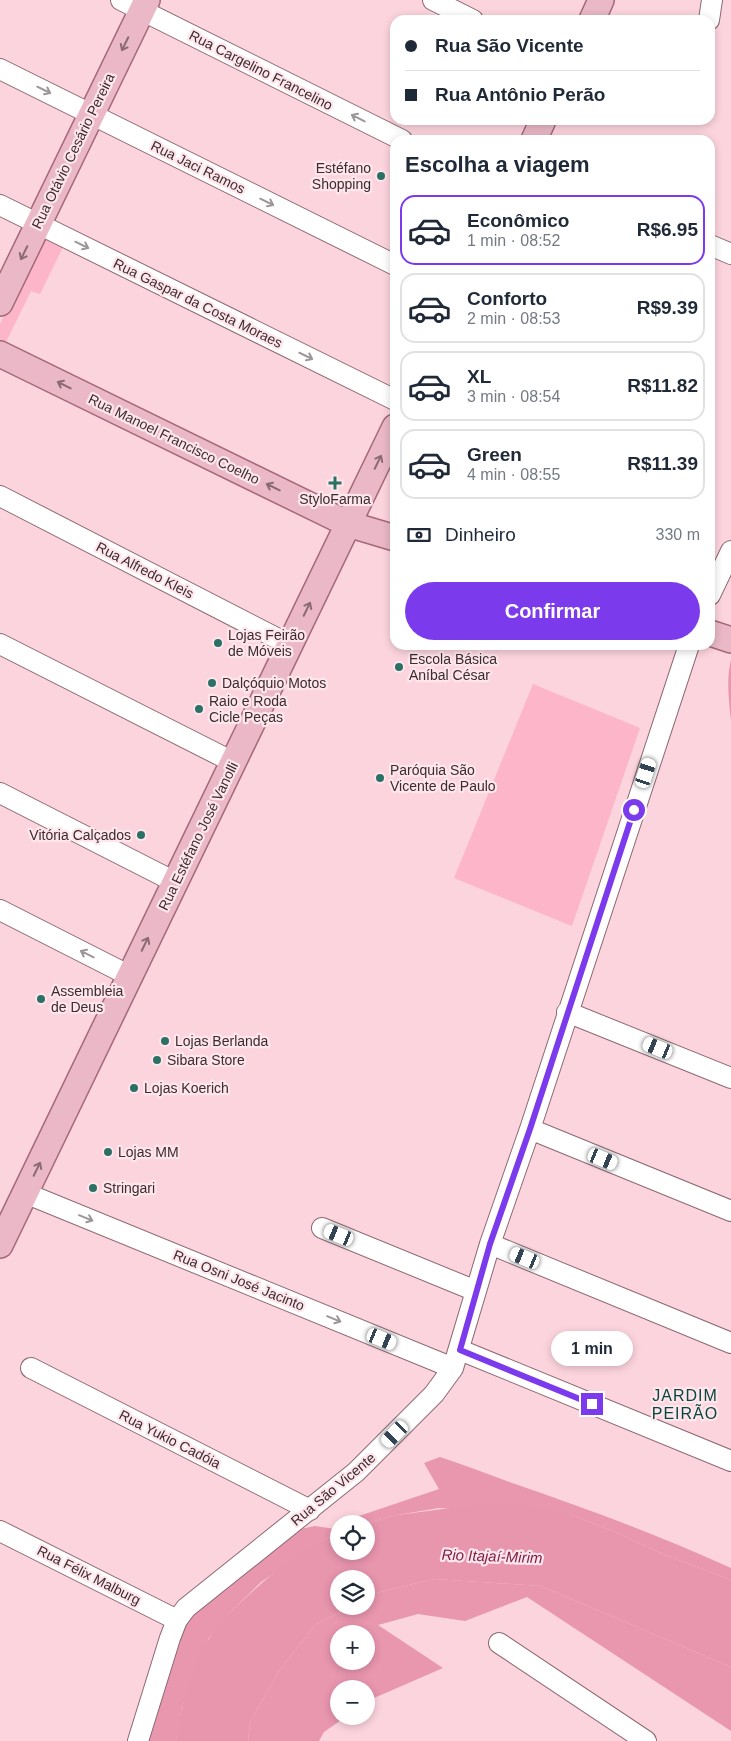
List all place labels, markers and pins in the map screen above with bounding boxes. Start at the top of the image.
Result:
place label: Estéfano Shopping [312,160,371,192]
marker: Estéfano Shopping [375,170,387,182]
marker: StyloFarma [329,477,341,489]
place label: StyloFarma [299,491,371,507]
place label: Lojas Feirão de Móveis [228,627,305,659]
marker: Lojas Feirão de Móveis [212,637,224,649]
place label: Escola Básica Aníbal César [409,651,497,683]
marker: Escola Básica Aníbal César [393,661,405,673]
place label: Dalçóquio Motos [222,675,326,691]
marker: Dalçóquio Motos [206,677,218,689]
place label: Raio e Roda Cicle Peças [209,693,287,725]
marker: Raio e Roda Cicle Peças [193,703,205,715]
place label: Paróquia São Vicente de Paulo [390,762,496,794]
marker: Paróquia São Vicente de Paulo [374,772,386,784]
place label: Vitória Calçados [29,827,131,843]
marker: Vitória Calçados [135,829,147,841]
place label: Assembleia de Deus [51,983,124,1015]
marker: Assembleia de Deus [35,993,47,1005]
place label: Lojas Berlanda [175,1033,269,1049]
marker: Lojas Berlanda [159,1035,171,1047]
place label: Sibara Store [167,1052,245,1068]
marker: Sibara Store [151,1054,163,1066]
place label: Lojas Koerich [144,1080,229,1096]
marker: Lojas Koerich [128,1082,140,1094]
place label: Lojas MM [118,1144,179,1160]
marker: Lojas MM [102,1146,114,1158]
place label: Stringari [103,1180,155,1196]
marker: Stringari [87,1182,99,1194]

